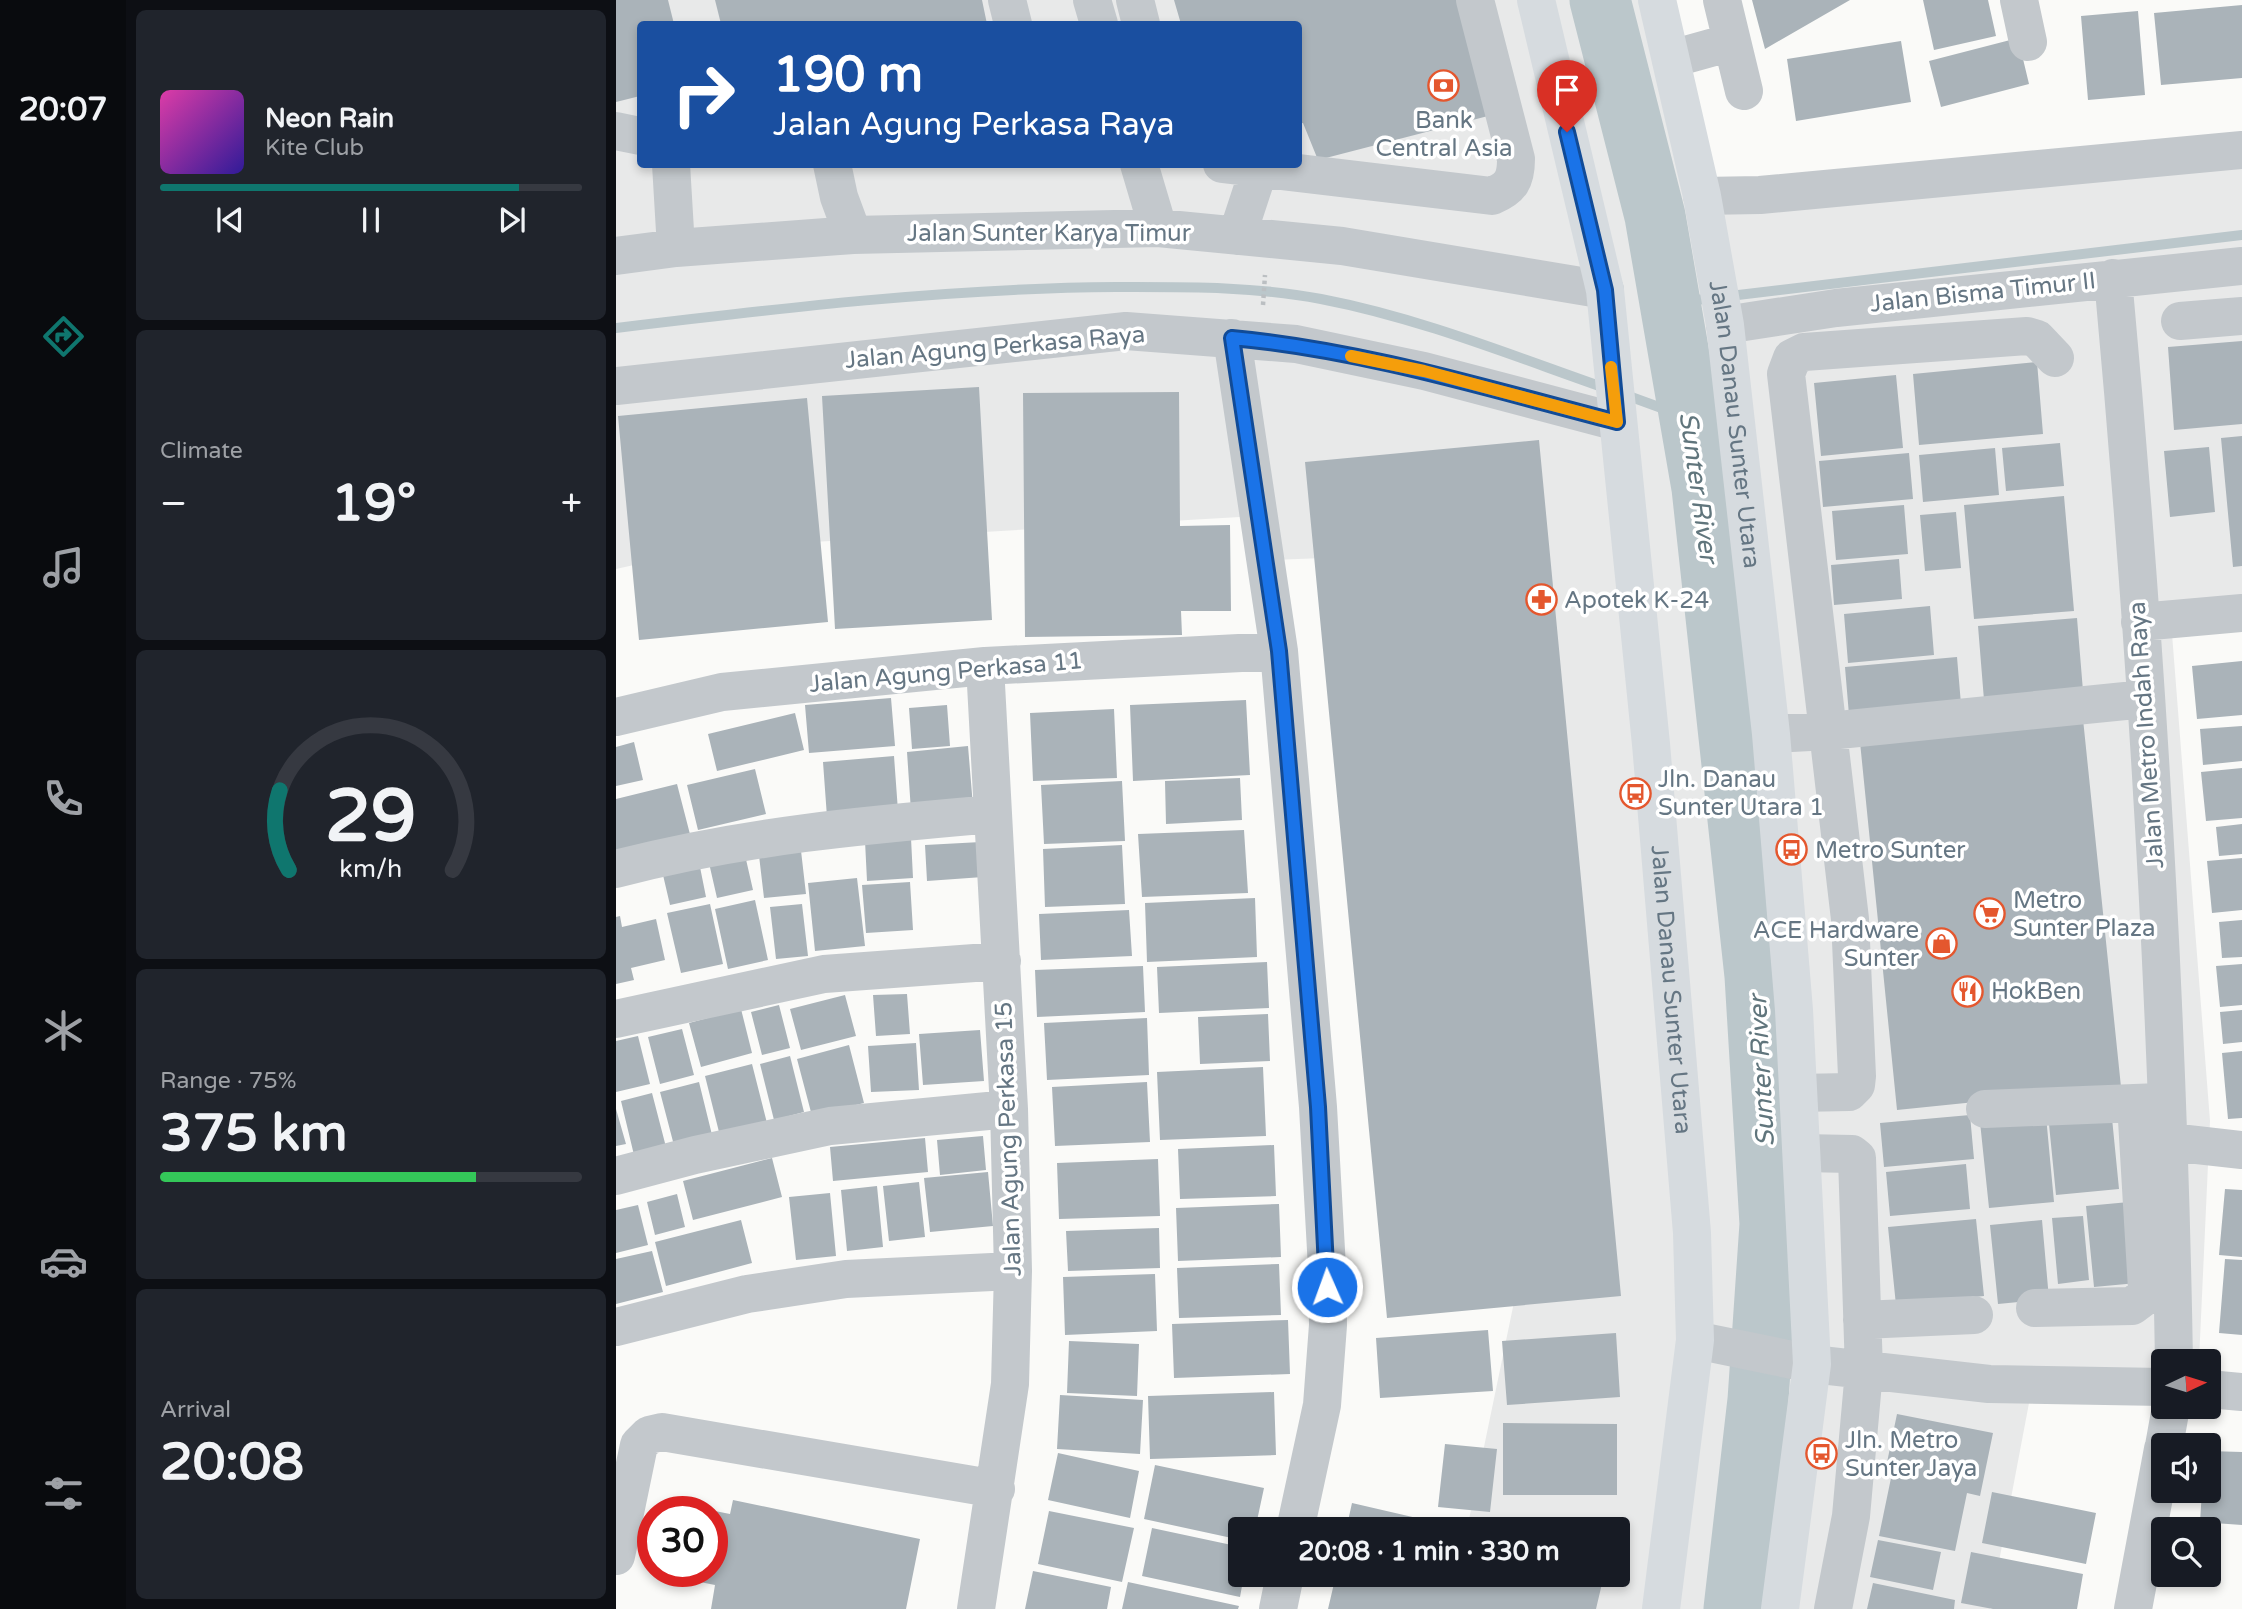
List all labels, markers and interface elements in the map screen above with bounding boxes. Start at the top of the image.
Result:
text: 190 m [773,46,923,105]
icon: right [658,49,749,140]
pin [1537,60,1597,132]
bank icon: Bank Central Asia [1427,69,1461,103]
icon: arrive [1548,71,1586,109]
text: 20:07 [19,91,107,129]
text: Neon Rain [265,103,394,134]
text: Jalan Agung Perkasa Raya [773,106,1174,144]
place label: Bank Central Asia [1375,106,1513,163]
text: Kite Club [265,134,364,162]
icon: previous [211,201,249,239]
icon: pause [352,201,390,239]
icon: next [493,201,531,239]
street label: Jalan Sunter Karya Timur [907,219,1192,248]
street label: Jalan Bisma Timur II [1869,266,2097,319]
street label: Jalan Danau Sunter Utara [1702,278,1766,570]
icon: directions [39,312,88,361]
street label: Jalan Agung Perkasa Raya [844,320,1146,375]
water label: Sunter River [1673,410,1725,567]
text: Climate [160,437,243,465]
text: 19° [331,472,416,535]
text: − [160,481,187,527]
text: + [561,481,582,527]
icon: music [39,543,88,592]
pharmacy icon: Apotek K-24 [1524,583,1558,617]
place label: Apotek K-24 [1564,586,1709,615]
street label: Jalan Metro Indah Raya [2123,600,2170,869]
street label: Jalan Agung Perkasa 11 [808,646,1084,699]
place label: Jln. Danau Sunter Utara 1 [1658,765,1824,822]
icon: phone [39,774,88,823]
text: 29 [325,774,417,862]
bus stop icon: Jln. Danau Sunter Utara 1 [1618,776,1652,810]
bus stop icon: Metro Sunter [1775,833,1809,867]
place label: Metro Sunter [1815,836,1966,865]
street label: Jalan Danau Sunter Utara [1645,844,1698,1136]
text: km/h [340,854,402,884]
place label: Metro Sunter Plaza [2013,886,2155,943]
supermarket icon: Metro Sunter Plaza [1973,897,2007,931]
place label: ACE Hardware Sunter [1753,916,1920,973]
shop icon: ACE Hardware Sunter [1925,927,1959,961]
restaurant icon: HokBen [1951,974,1985,1008]
place label: HokBen [1991,977,2081,1006]
water label: Sunter River [1742,991,1781,1147]
street label: Jalan Agung Perkasa 15 [989,1001,1028,1277]
icon: climate [39,1006,88,1055]
text: Range · 75% [160,1067,296,1095]
text: 375 km [160,1102,348,1165]
icon: car [39,1237,88,1286]
position arrow [1290,1250,1364,1324]
north arrow [2151,1349,2221,1419]
map controls [2151,1349,2221,1587]
text: Arrival [160,1396,231,1424]
place label: Jln. Metro Sunter Jaya [1845,1426,1977,1483]
text: 20:08 [160,1431,304,1494]
button: sound [2151,1433,2221,1503]
bus stop icon: Jln. Metro Sunter Jaya [1805,1437,1839,1471]
icon: filters [39,1469,88,1518]
speed limit sign: 30 [637,1496,728,1587]
button: search [2151,1517,2221,1587]
text: 20:08 · 1 min · 330 m [1298,1536,1560,1567]

